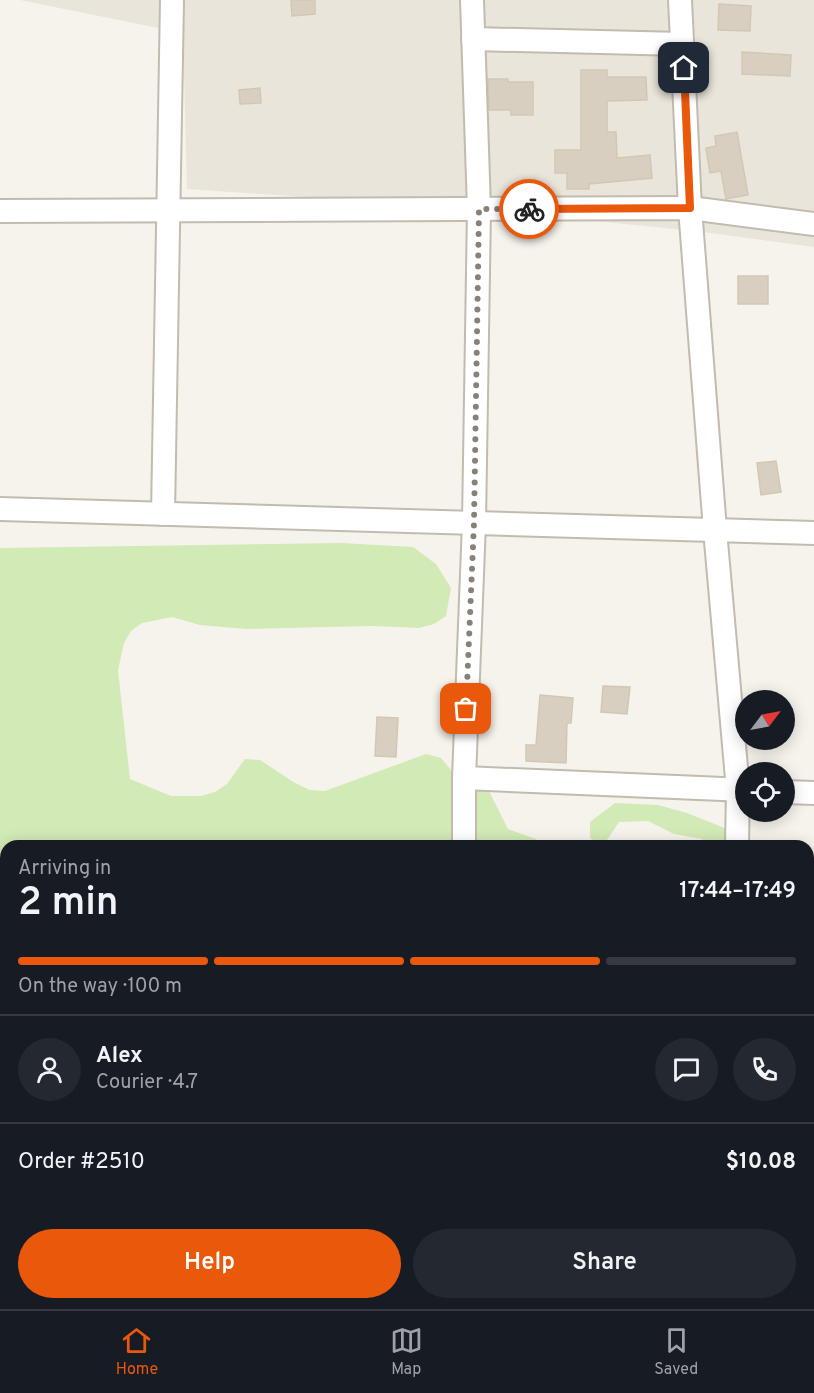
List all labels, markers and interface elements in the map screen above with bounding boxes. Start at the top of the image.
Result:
pin [658,42,709,93]
icon: home [667,51,700,84]
courier [499,179,559,239]
icon: bike [513,193,546,226]
pin [440,683,491,734]
north arrow [735,690,795,750]
map controls [735,690,795,822]
icon: bag [449,692,482,725]
button: locate [735,762,795,822]
text: Arriving in [18,856,111,882]
text: 17:44–17:49 [679,878,796,905]
text: 2 min [18,880,119,929]
text: On the way · 100 m [18,974,182,1000]
button: person [18,1038,81,1101]
button: chat [655,1038,718,1101]
button: phone [733,1038,796,1101]
text: Alex [96,1043,143,1070]
text: Courier · 4.7 [96,1070,198,1096]
text: Order #2510 [18,1149,145,1176]
text: $10.08 [726,1149,796,1176]
button: Help [18,1229,401,1298]
button: Share [413,1229,796,1298]
tab: Home [116,1324,158,1380]
tab: Map [390,1324,423,1380]
tab: Saved [654,1324,698,1380]

